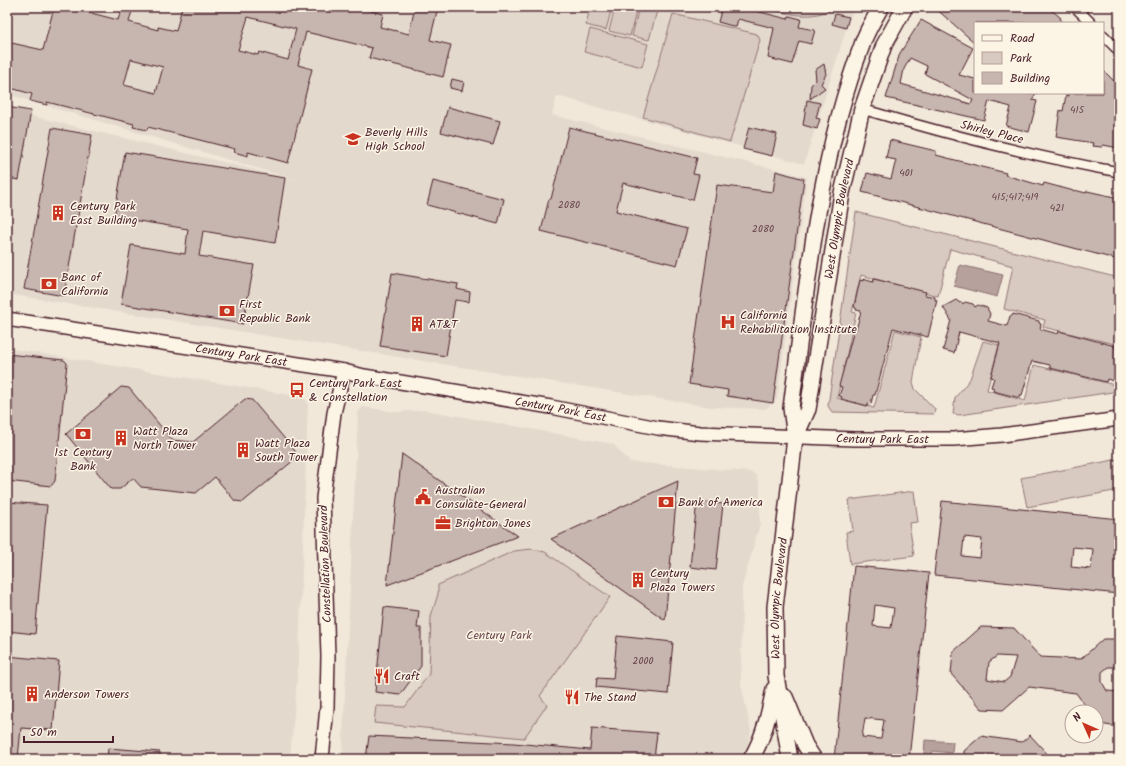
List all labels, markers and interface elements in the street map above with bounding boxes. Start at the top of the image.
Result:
legend [974,22,1104,94]
text: Road [1010,29,1035,48]
text: Park [1010,49,1032,68]
text: Building [1010,69,1050,88]
house number: 415 [1070,102,1085,118]
street label: Shirley Place [958,115,1026,150]
place label: Beverly Hills High School [365,123,428,156]
school or university icon: Beverly Hills High School [344,130,362,148]
street label: West Olympic Boulevard [820,156,860,280]
house number: 401 [899,165,913,181]
house number: 415;417;419 [992,189,1039,205]
place label: Century Park East Building [70,197,138,230]
house number: 2080 [558,197,580,213]
house number: 421 [1050,200,1064,216]
building icon: Century Park East Building [49,204,67,222]
house number: 2080 [752,221,774,237]
place label: Banc of California [61,268,109,301]
bank icon: Banc of California [40,275,58,293]
place label: First Republic Bank [239,295,311,328]
bank icon: First Republic Bank [218,302,236,320]
place label: California Rehabilitation Institute [740,306,858,339]
hospital icon: California Rehabilitation Institute [719,313,737,331]
building icon: AT&T [408,315,426,333]
place label: AT&T [429,315,459,334]
street label: Century Park East [194,339,289,372]
place label: Century Park East & Constellation [309,374,402,407]
bus stop icon: Century Park East & Constellation [288,381,306,399]
street label: Century Park East [513,392,608,428]
place label: Watt Plaza North Tower [133,422,197,455]
bank icon: 1st Century Bank [74,425,92,443]
building icon: Watt Plaza North Tower [112,429,130,447]
street label: Century Park East [836,429,929,449]
place label: Watt Plaza South Tower [255,434,319,467]
building icon: Watt Plaza South Tower [234,441,252,459]
place label: 1st Century Bank [54,443,112,476]
place label: Australian Consulate-General [435,481,526,514]
public building icon: Australian Consulate-General [414,488,432,506]
bank icon: Bank of America [657,493,675,511]
place label: Bank of America [678,493,763,512]
street label: Constellation Boulevard [314,504,337,623]
office icon: Brighton Jones [434,514,452,532]
place label: Brighton Jones [455,514,531,533]
street label: West Olympic Boulevard [766,536,793,659]
place label: Century Plaza Towers [650,564,715,597]
building icon: Century Plaza Towers [629,571,647,589]
park label: Century Park [466,626,532,645]
house number: 2000 [633,653,653,669]
restaurant icon: Craft [373,667,391,685]
place label: Craft [394,667,420,686]
building icon: Anderson Towers [23,685,41,703]
place label: Anderson Towers [44,685,129,704]
restaurant icon: The Stand [563,688,581,706]
place label: The Stand [584,688,637,707]
north arrow [1064,704,1104,744]
text: N [1069,709,1086,726]
scale bar [24,718,113,744]
text: 50 m [30,723,57,742]

